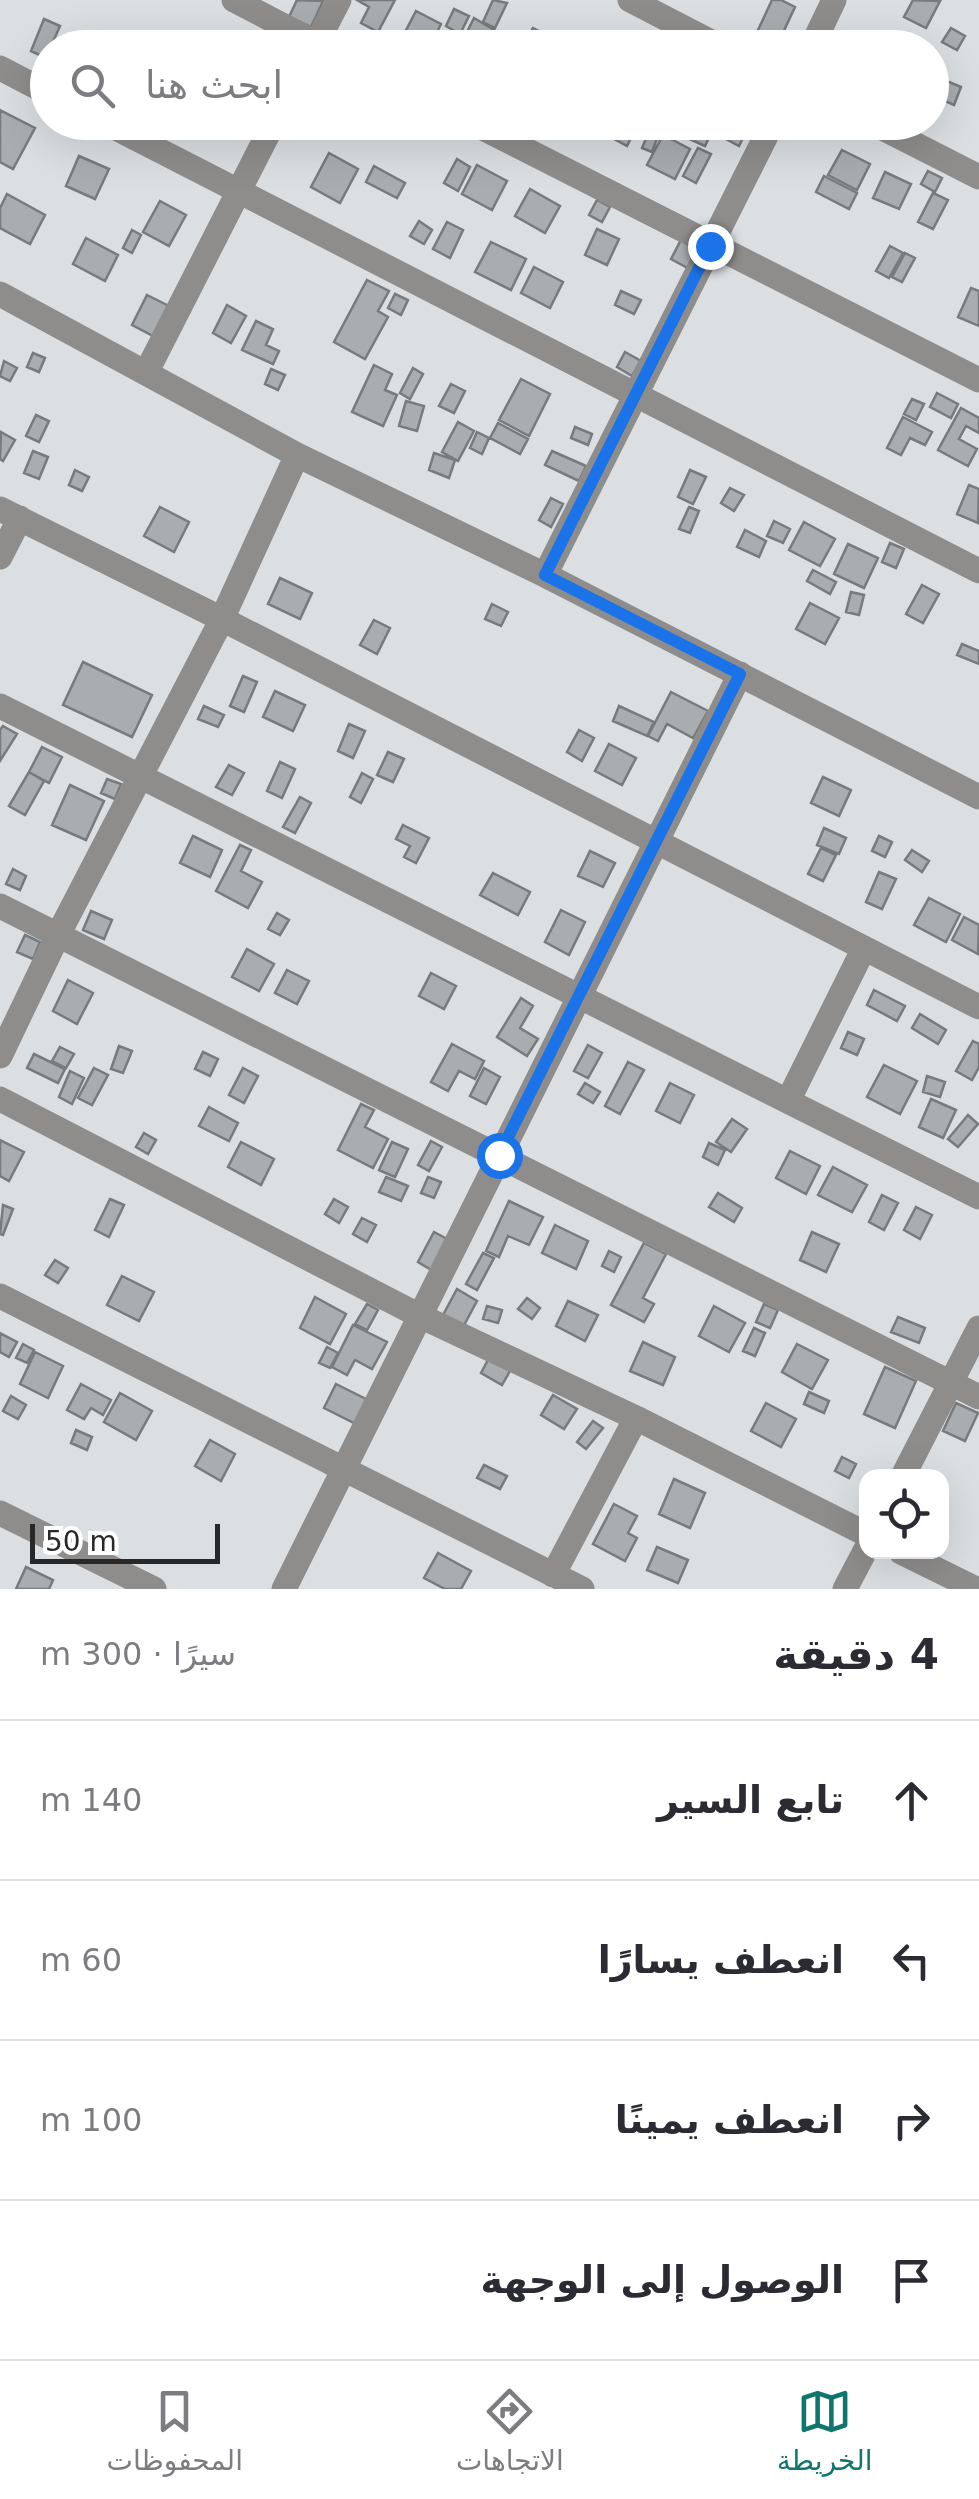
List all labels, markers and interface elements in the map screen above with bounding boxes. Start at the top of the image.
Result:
search box [30,30,949,140]
icon: search [65,58,120,113]
text: ابحث هنا [145,63,283,107]
route end [688,224,734,270]
route start [477,1133,523,1179]
map controls [859,1469,949,1559]
button: locate [859,1469,949,1559]
scale bar [30,1519,220,1564]
text: 50 m [45,1525,117,1558]
text: 4 دقيقة [773,1630,939,1679]
text: سيرًا · 300 m [40,1635,236,1673]
icon: ahead [884,1773,939,1828]
text: تابع السير [657,1778,844,1822]
text: 140 m [40,1781,142,1819]
icon: left [884,1933,939,1988]
text: انعطف يسارًا [598,1938,844,1982]
text: 60 m [40,1941,122,1979]
icon: right [884,2093,939,2148]
text: انعطف يمينًا [615,2098,844,2142]
text: 100 m [40,2101,142,2139]
icon: arrive [884,2253,939,2308]
text: الوصول إلى الوجهة [481,2258,844,2302]
tab: المحفوظات [107,2384,243,2477]
tab: الاتجاهات [456,2384,564,2477]
tab: الخريطة [777,2384,872,2477]

